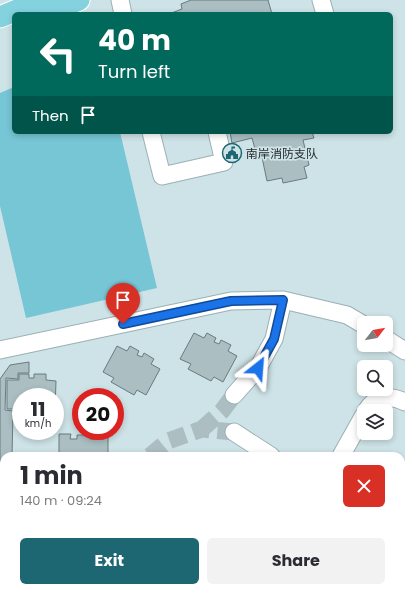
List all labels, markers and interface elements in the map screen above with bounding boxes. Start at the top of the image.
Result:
text: 40 m [98,21,171,60]
icon: left [32,28,84,80]
text: Turn left [98,59,170,84]
icon: arrive [77,104,99,126]
text: Then [32,105,69,126]
public building icon: 南岸消防支队 [221,142,243,164]
place label: 南岸消防支队 [246,145,318,162]
pin [106,283,140,324]
icon: arrive [112,289,134,311]
north arrow [357,316,393,352]
map controls [357,316,393,440]
position arrow [237,347,279,389]
button: search [357,360,393,396]
speed limit sign: 20 [72,388,124,440]
text: 11 [30,395,46,423]
button: layers [357,404,393,440]
text: km/h [25,416,51,431]
text: 1 min [20,459,83,492]
button: close [343,465,385,507]
text: 140 m · 09:24 [20,491,102,510]
button: Exit [20,538,199,584]
button: Share [207,538,385,584]

